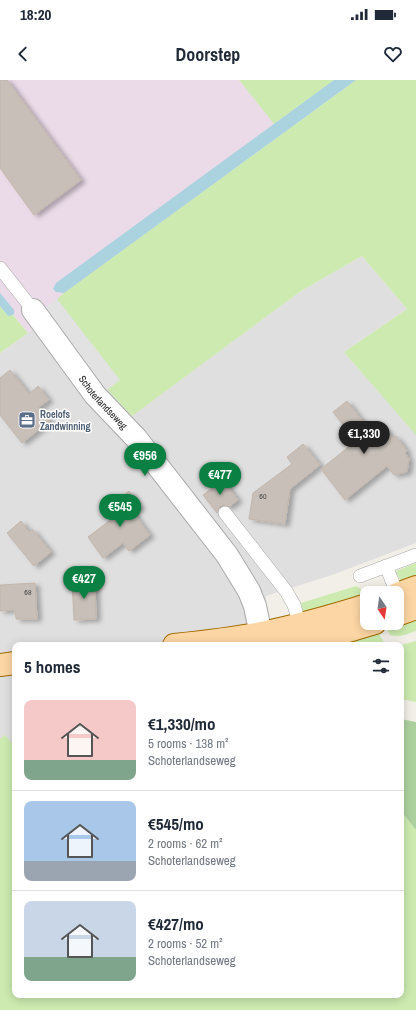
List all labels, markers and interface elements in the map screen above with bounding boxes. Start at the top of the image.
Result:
text: 18:20 [20,4,51,25]
text: Doorstep [176,42,240,67]
icon: back [12,43,34,65]
icon: heart [382,43,404,65]
street label: Schoterlandseweg [76,373,131,432]
place label: Roelofs Zandwinning [40,408,91,433]
office icon: Roelofs Zandwinning [17,410,37,430]
pin: €1,330 [331,421,397,455]
text: €1,330 [348,425,380,442]
pin: €956 [121,443,169,477]
text: €956 [133,447,157,464]
pin: €477 [196,462,244,496]
text: €477 [208,466,232,483]
house number: 60 [259,491,267,501]
pin: €545 [96,494,144,528]
text: €545 [108,498,132,515]
pin: €427 [60,566,108,600]
text: €427 [72,570,96,587]
north arrow [360,586,404,630]
map controls [360,586,404,630]
house number: 68 [24,587,32,597]
text: 5 homes [24,655,81,678]
icon: filters [370,655,392,677]
text: €1,330/mo [148,712,215,735]
icon: home [56,716,104,764]
text: 5 rooms · 138 m² [148,735,229,752]
text: Schoterlandseweg [148,752,236,769]
text: €545/mo [148,812,204,835]
icon: home [56,817,104,865]
text: 2 rooms · 62 m² [148,835,223,852]
text: Schoterlandseweg [148,852,236,869]
text: €427/mo [148,912,204,935]
icon: home [56,917,104,965]
text: 2 rooms · 52 m² [148,935,223,952]
text: Schoterlandseweg [148,952,236,969]

